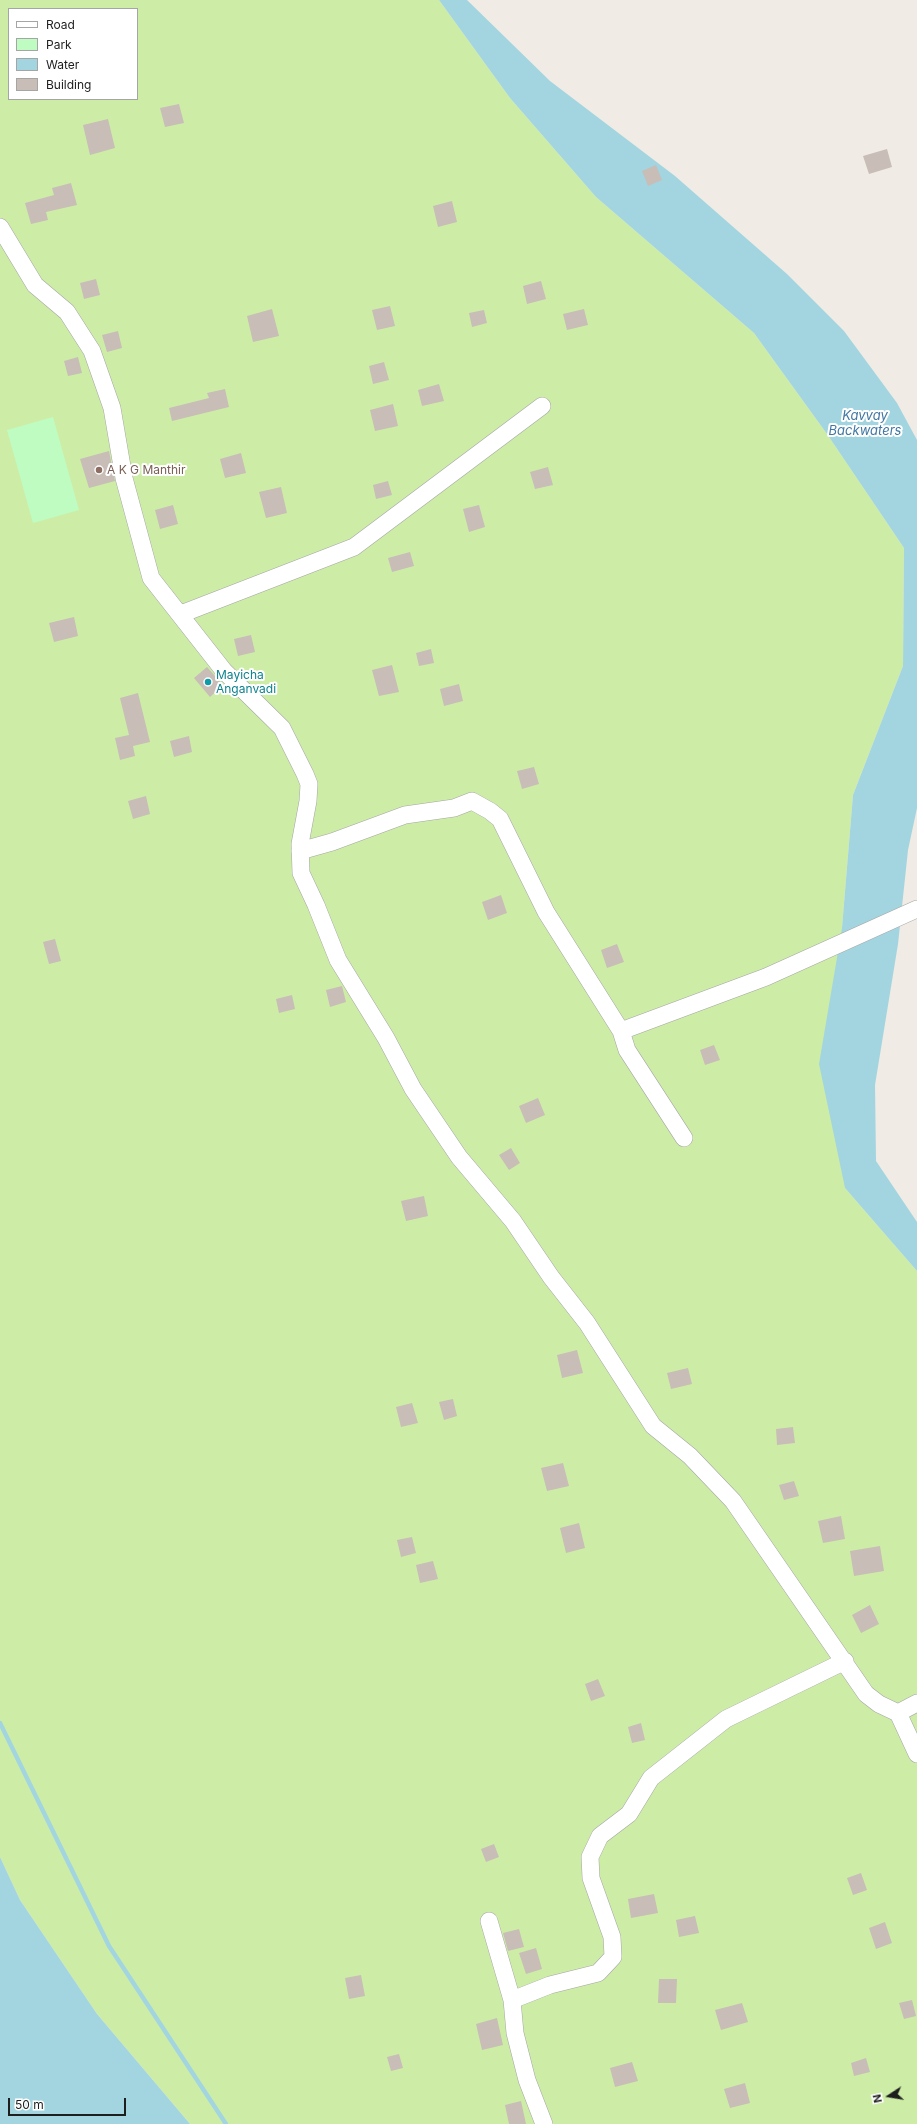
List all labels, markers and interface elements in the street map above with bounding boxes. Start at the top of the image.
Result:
legend [8,8,138,100]
text: Road [46,17,75,32]
text: Park [46,37,72,52]
text: Water [46,57,79,72]
text: Building [46,77,91,92]
water label: Kavvay Backwaters [829,408,901,439]
place label: A K G Manthir [107,463,186,477]
marker: A K G Manthir [94,465,104,475]
place label: Mayicha Anganvadi [216,668,276,696]
marker: Mayicha Anganvadi [203,677,213,687]
north arrow [869,2076,909,2116]
scale bar [10,2090,128,2116]
text: N [870,2093,885,2104]
text: 50 m [15,2097,44,2112]

